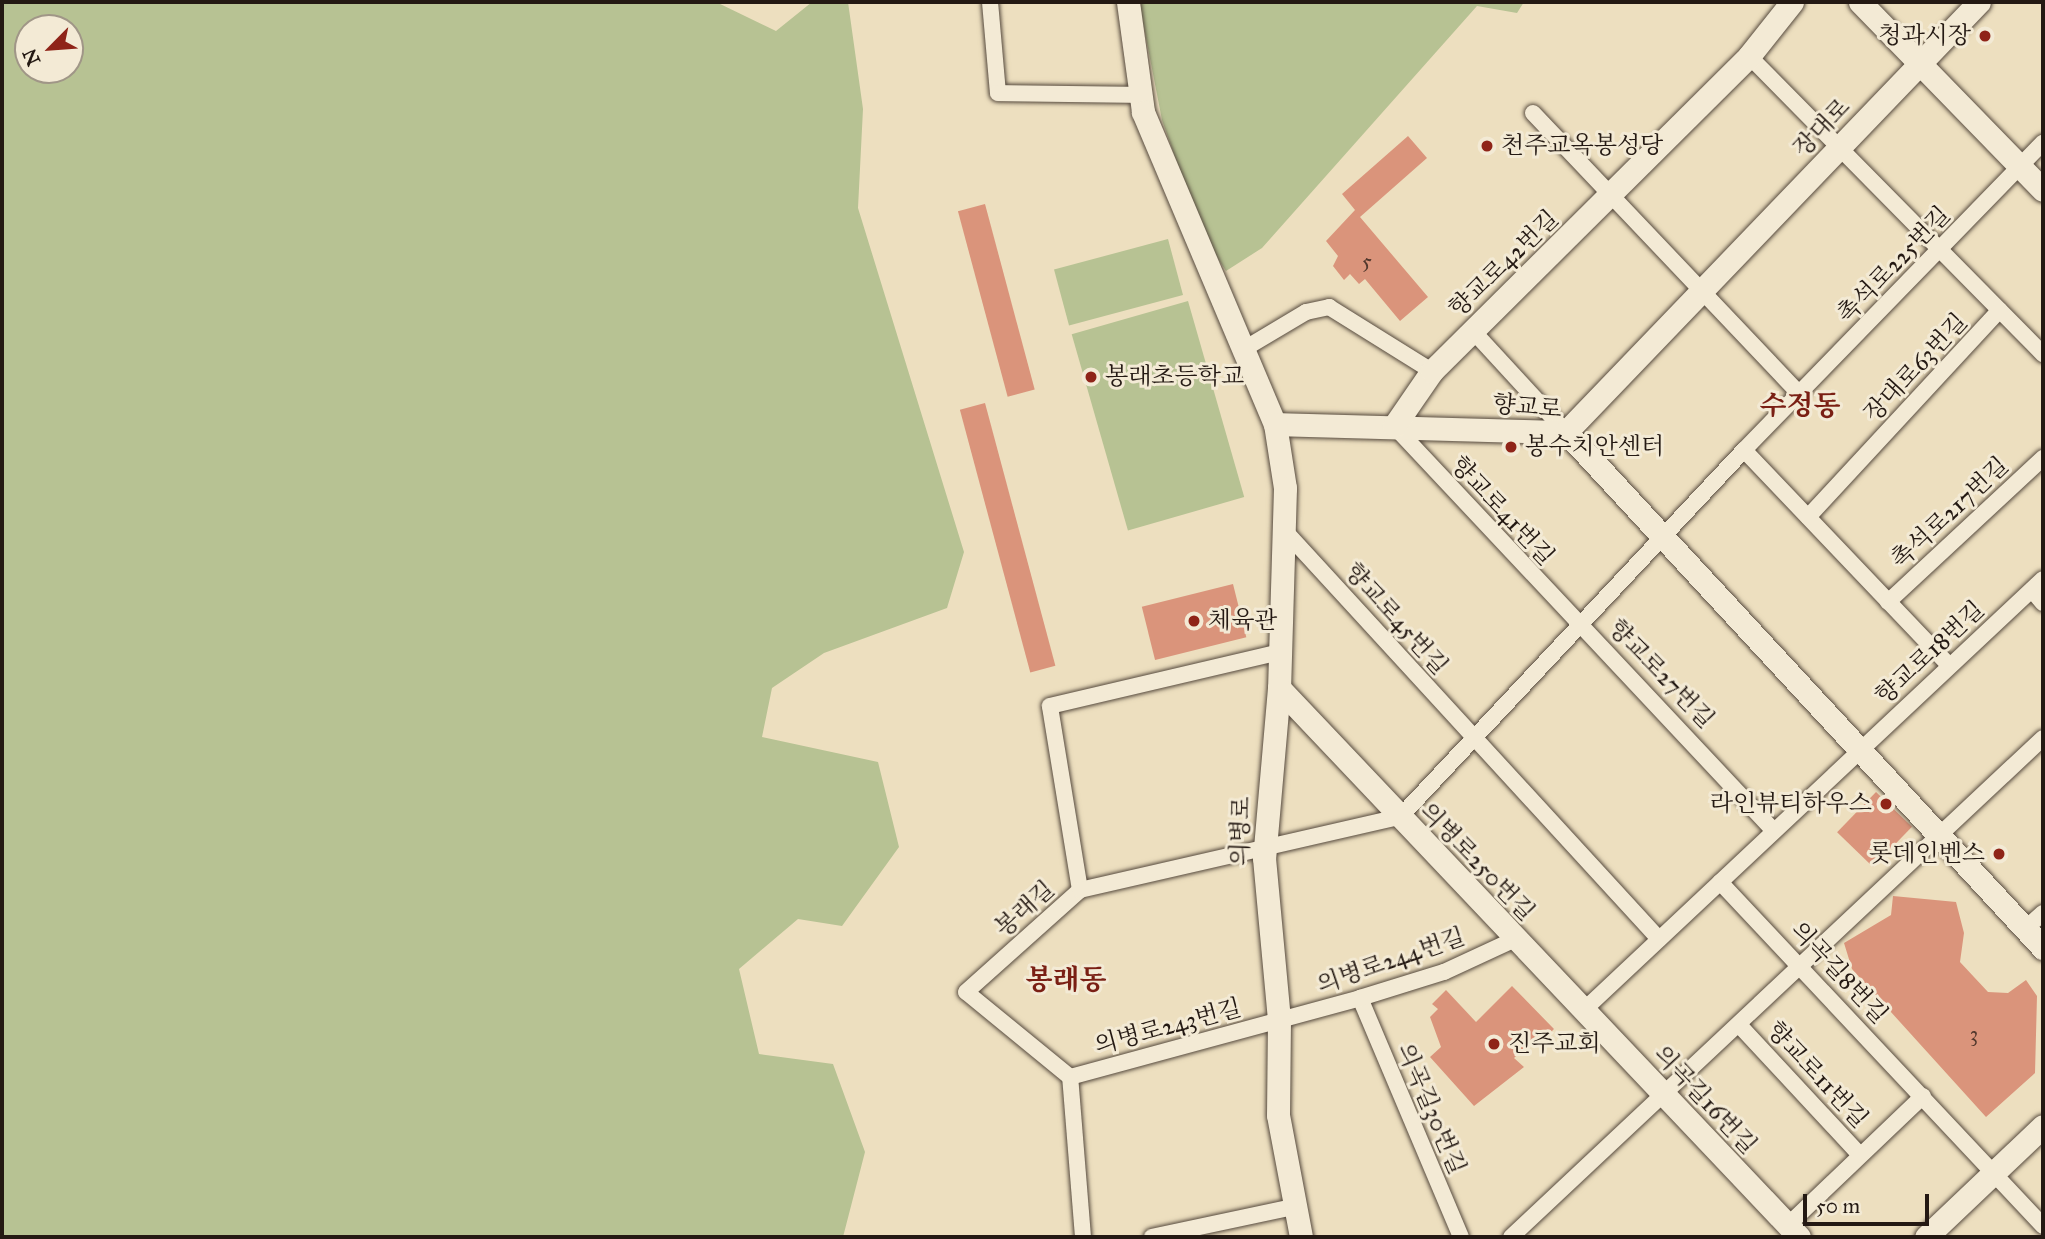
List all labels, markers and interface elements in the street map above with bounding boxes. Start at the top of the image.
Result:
north arrow [14,14,84,84]
place label: 청과시장 [1878,22,1971,50]
marker: 청과시장 [1977,28,1993,44]
text: N [17,45,45,69]
street label: 장대로 [1787,93,1857,163]
place label: 천주교옥봉성당 [1501,132,1663,160]
marker: 천주교옥봉성당 [1479,138,1495,154]
street label: 촉석로225번길 [1831,201,1957,329]
street label: 향교로42번길 [1443,205,1565,323]
house number: 5 [1362,248,1372,274]
street label: 장대로63번길 [1858,308,1974,428]
place label: 봉래초등학교 [1105,363,1244,391]
marker: 봉래초등학교 [1083,369,1099,385]
district label: 수정동 [1759,389,1841,423]
street label: 향교로 [1491,390,1563,424]
place label: 봉수치안센터 [1525,433,1664,461]
marker: 봉수치안센터 [1503,439,1519,455]
street label: 향교로41번길 [1444,450,1560,572]
street label: 촉석로217번길 [1885,451,2015,575]
street label: 향교로45번길 [1338,557,1454,681]
street label: 향교로18번길 [1870,595,1990,711]
place label: 체육관 [1208,607,1278,635]
marker: 체육관 [1186,613,1202,629]
street label: 향교로27번길 [1602,614,1720,734]
place label: 라인뷰티하우스 [1710,790,1872,818]
street label: 의병로 [1225,796,1257,866]
marker: 라인뷰티하우스 [1878,796,1894,812]
street label: 의병로250번길 [1414,797,1540,927]
place label: 롯데인벤스 [1869,840,1985,868]
marker: 롯데인벤스 [1991,846,2007,862]
street label: 봉래길 [990,875,1060,943]
street label: 의곡길8번길 [1785,916,1893,1030]
street label: 의병로244번길 [1313,922,1469,1000]
district label: 봉래동 [1025,963,1107,997]
street label: 의병로243번길 [1091,994,1245,1060]
street label: 향교로11번길 [1760,1016,1874,1134]
house number: 3 [1970,1021,1978,1047]
place label: 진주교회 [1508,1030,1601,1058]
marker: 진주교회 [1486,1036,1502,1052]
street label: 의곡길30번길 [1390,1039,1472,1179]
street label: 의곡길16번길 [1648,1040,1762,1160]
scale bar [1807,1180,1933,1224]
text: 50 m [1816,1193,1860,1219]

